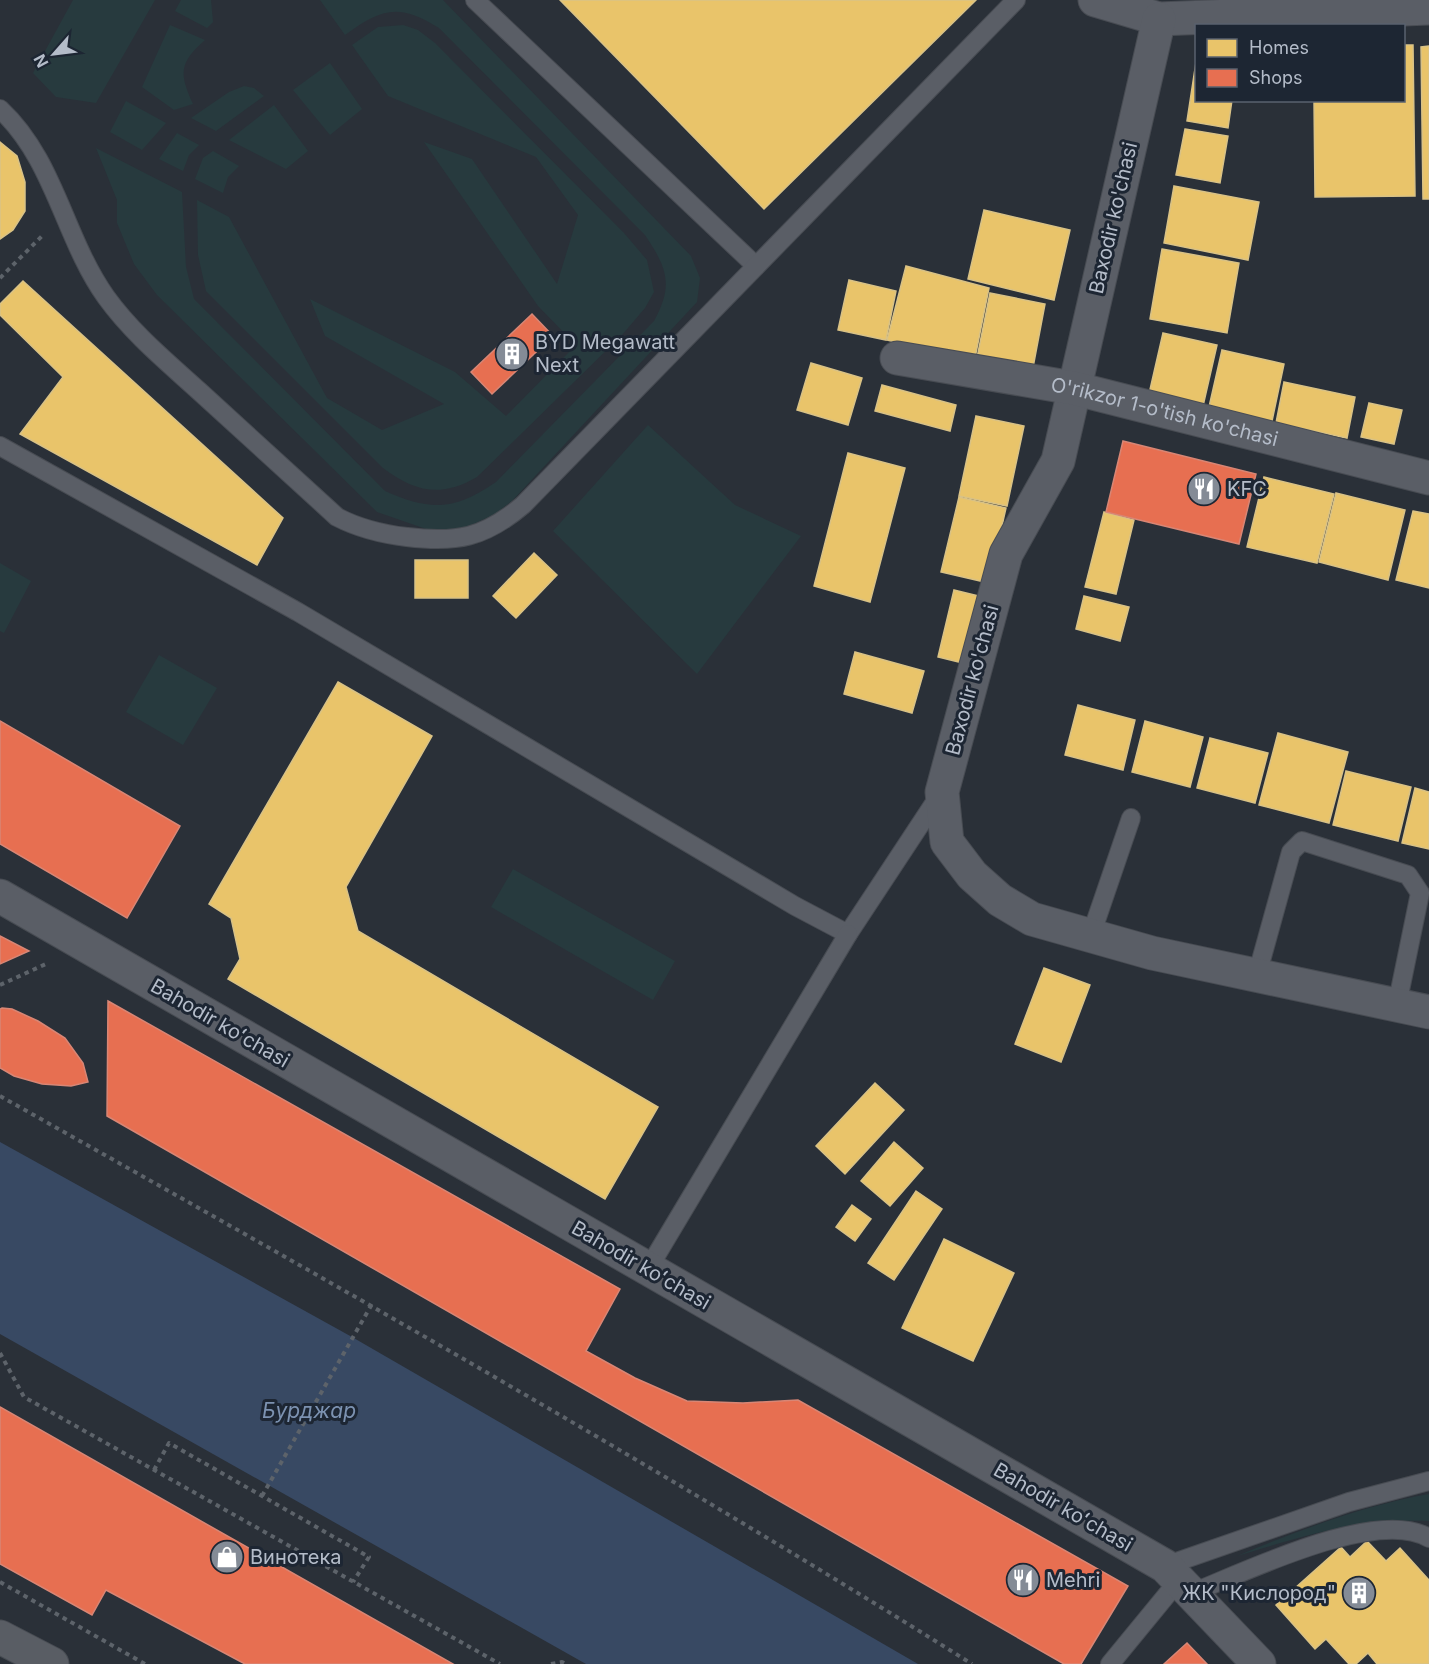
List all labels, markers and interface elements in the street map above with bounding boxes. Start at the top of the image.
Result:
north arrow [24,24,84,84]
legend [1195,24,1405,102]
text: Homes [1249,37,1309,58]
text: N [29,51,52,71]
text: Shops [1249,67,1303,88]
street label: Baxodir ko'chasi [1084,140,1142,296]
place label: BYD Megawatt Next [535,330,676,377]
building icon: BYD Megawatt Next [494,336,530,372]
street label: O'rikzor 1-o'tish ko'chasi [1049,372,1281,451]
restaurant icon: KFC [1186,471,1222,507]
place label: KFC [1227,477,1267,501]
street label: Baxodir ko'chasi [940,602,1004,758]
street label: Bahodir koʻchasi [146,974,294,1072]
street label: Bahodir koʻchasi [567,1216,715,1314]
water label: Бурджар [262,1398,356,1423]
street label: Bahodir koʻchasi [989,1458,1137,1556]
shop icon: Винотека [209,1539,245,1575]
place label: Винотека [250,1545,341,1569]
restaurant icon: Mehri [1005,1562,1041,1598]
place label: Mehri [1046,1568,1100,1592]
building icon: ЖК "Кислород" [1341,1575,1377,1611]
place label: ЖК "Кислород" [1182,1581,1336,1605]

